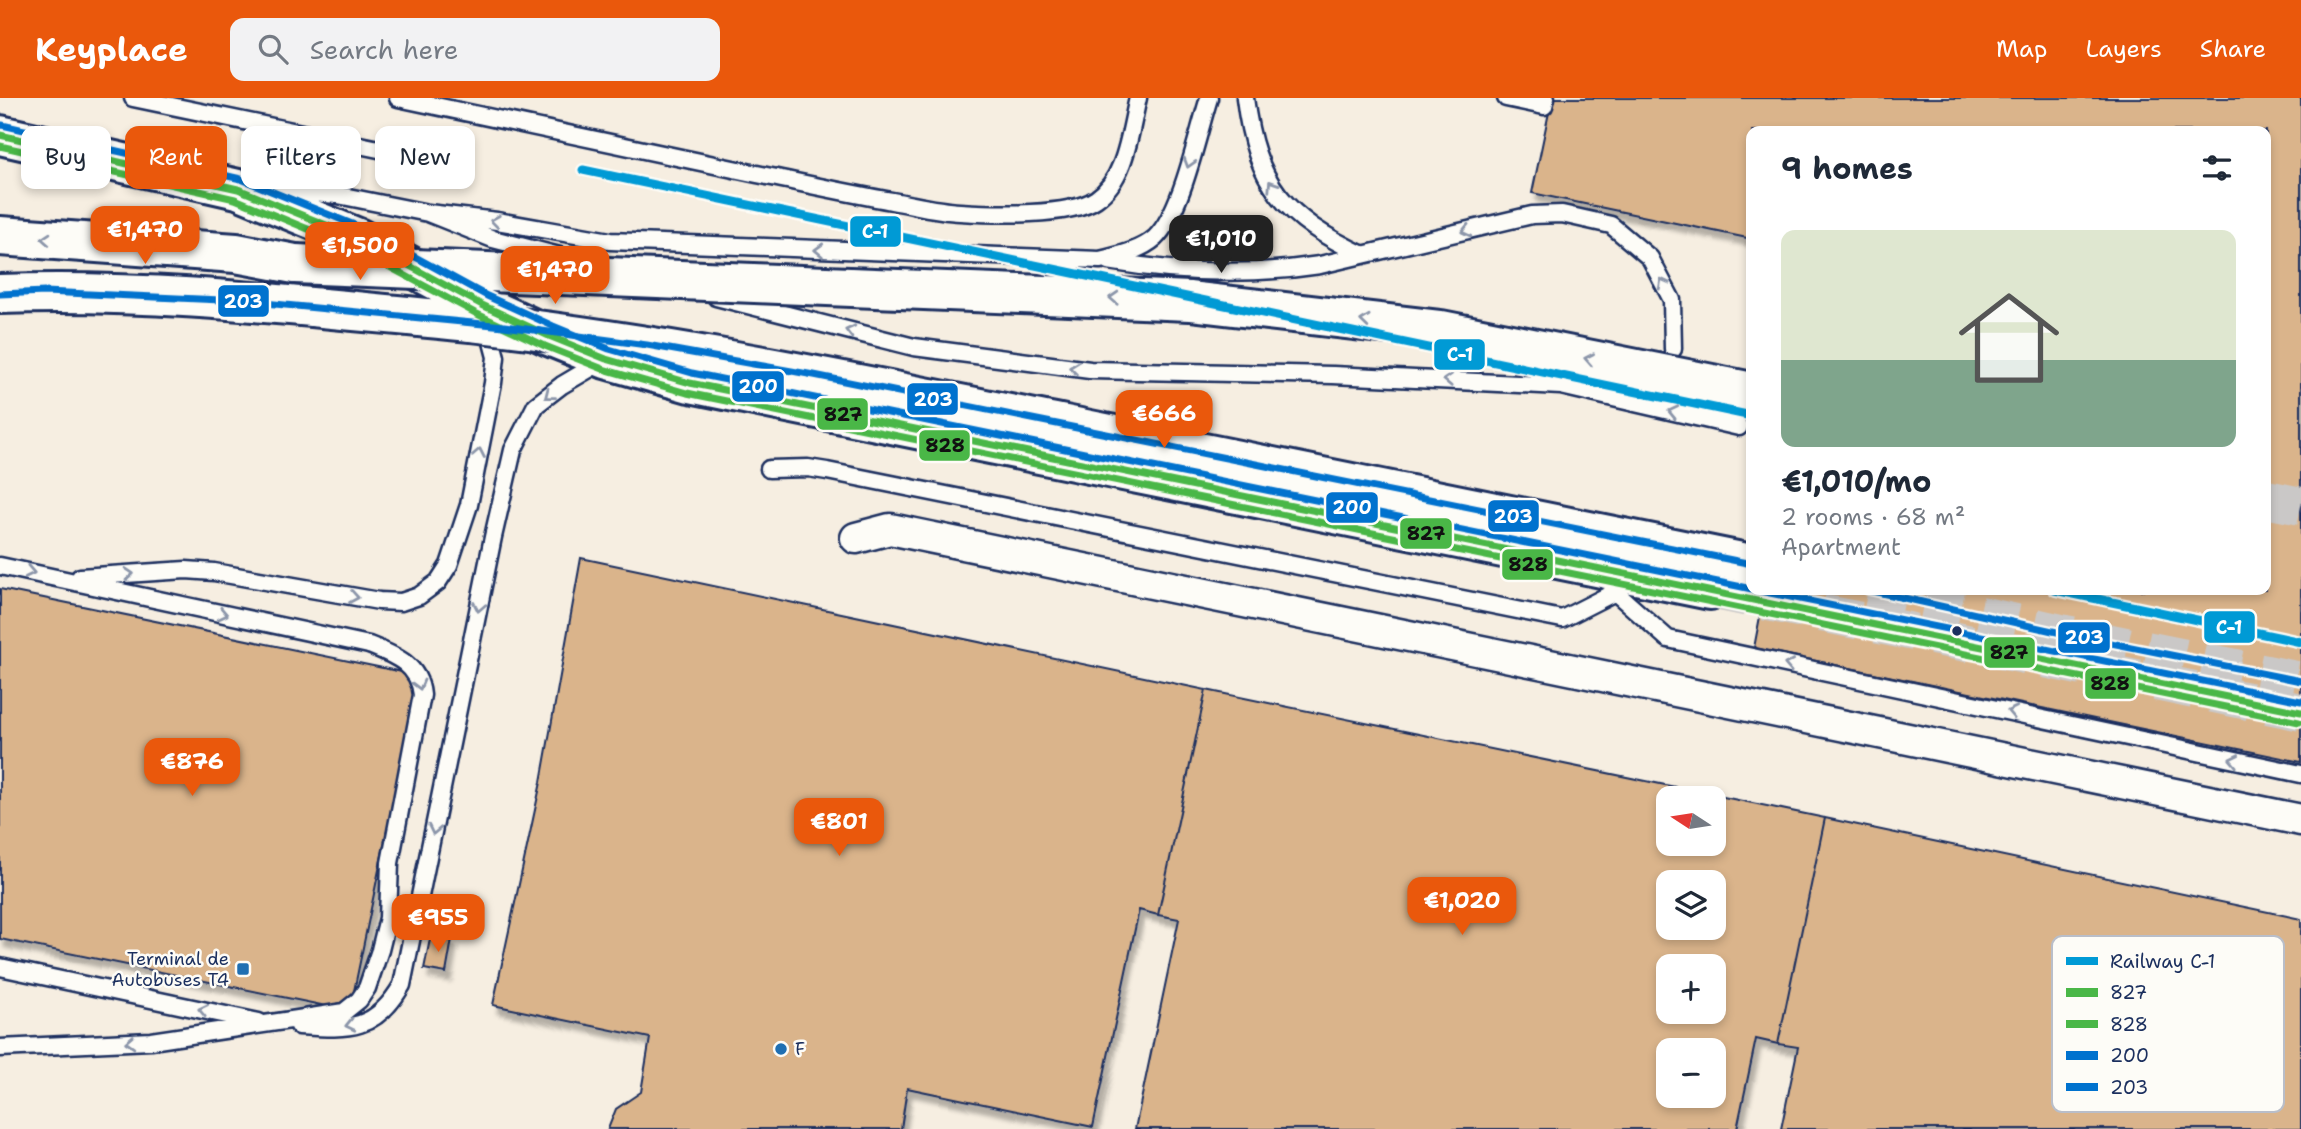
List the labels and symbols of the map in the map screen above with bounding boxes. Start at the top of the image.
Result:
one-way arrow [1182,157,1197,169]
one-way arrow [1267,179,1280,192]
pin: €1,470 [88,206,202,266]
one-way arrow [490,214,501,229]
line badge: C-1 [849,215,902,248]
pin: €1,010 [1164,216,1278,275]
text: C-1 [862,219,888,244]
pin: €1,500 [303,222,417,282]
one-way arrow [1460,223,1472,237]
one-way arrow [40,232,51,247]
one-way arrow [813,242,824,257]
pin: €1,470 [498,246,612,306]
one-way arrow [1658,278,1671,290]
line badge: 203 [217,284,270,318]
text: 203 [223,289,263,314]
one-way arrow [1108,290,1119,305]
one-way arrow [1359,314,1370,329]
one-way arrow [844,325,856,339]
line badge: C-1 [1433,338,1486,371]
text: C-1 [1447,342,1473,367]
one-way arrow [1583,353,1595,368]
one-way arrow [1068,360,1080,375]
line badge: 200 [731,370,785,403]
one-way arrow [1443,373,1454,388]
text: 200 [738,374,778,399]
line badge: 203 [906,382,959,416]
one-way arrow [544,387,556,400]
text: 203 [913,387,953,412]
pin: €666 [1123,390,1205,450]
line badge: 827 [816,397,869,431]
text: 827 [824,402,862,427]
one-way arrow [1667,405,1679,420]
line badge: 828 [918,429,971,462]
text: 828 [925,433,965,458]
one-way arrow [471,447,486,459]
line badge: 200 [1325,491,1379,524]
text: 200 [1332,495,1372,520]
line badge: 203 [1487,499,1540,533]
text: 203 [1493,504,1533,529]
line badge: 827 [1399,517,1453,550]
text: 827 [1407,521,1445,546]
line badge: 828 [1501,548,1554,581]
text: 828 [1508,552,1548,577]
one-way arrow [24,564,36,579]
one-way arrow [123,567,134,582]
one-way arrow [348,589,360,604]
one-way arrow [473,601,488,613]
one-way arrow [217,605,229,620]
line badge: C-1 [2203,610,2256,644]
text: C-1 [2216,615,2242,640]
line badge: 203 [2057,621,2111,654]
unlabelled marker [1950,624,1964,638]
text: 203 [2064,625,2104,650]
line badge: 827 [1983,636,2036,669]
text: 827 [1990,640,2028,665]
one-way arrow [1783,658,1795,673]
line badge: 828 [2084,667,2137,700]
text: 828 [2090,671,2130,696]
one-way arrow [411,678,425,690]
one-way arrow [2006,706,2018,721]
pin: €876 [151,738,233,798]
one-way arrow [2228,753,2240,768]
north arrow [1656,786,1726,856]
pin: €801 [798,798,880,858]
one-way arrow [428,824,443,836]
pin: €1,020 [1405,878,1519,937]
pin: €955 [397,894,479,954]
legend [2052,936,2284,1112]
place label: Terminal de Autobuses T4 [112,947,229,992]
text: Railway C-1 [2110,949,2215,974]
marker: Terminal de Autobuses T4 [235,961,251,977]
text: 827 [2110,980,2147,1005]
one-way arrow [197,1004,209,1018]
text: 828 [2110,1012,2148,1037]
one-way arrow [344,1017,356,1032]
one-way arrow [124,1034,135,1049]
place label: F [795,1037,805,1061]
marker: F [773,1041,789,1057]
text: 200 [2110,1043,2149,1068]
text: 203 [2110,1075,2148,1100]

